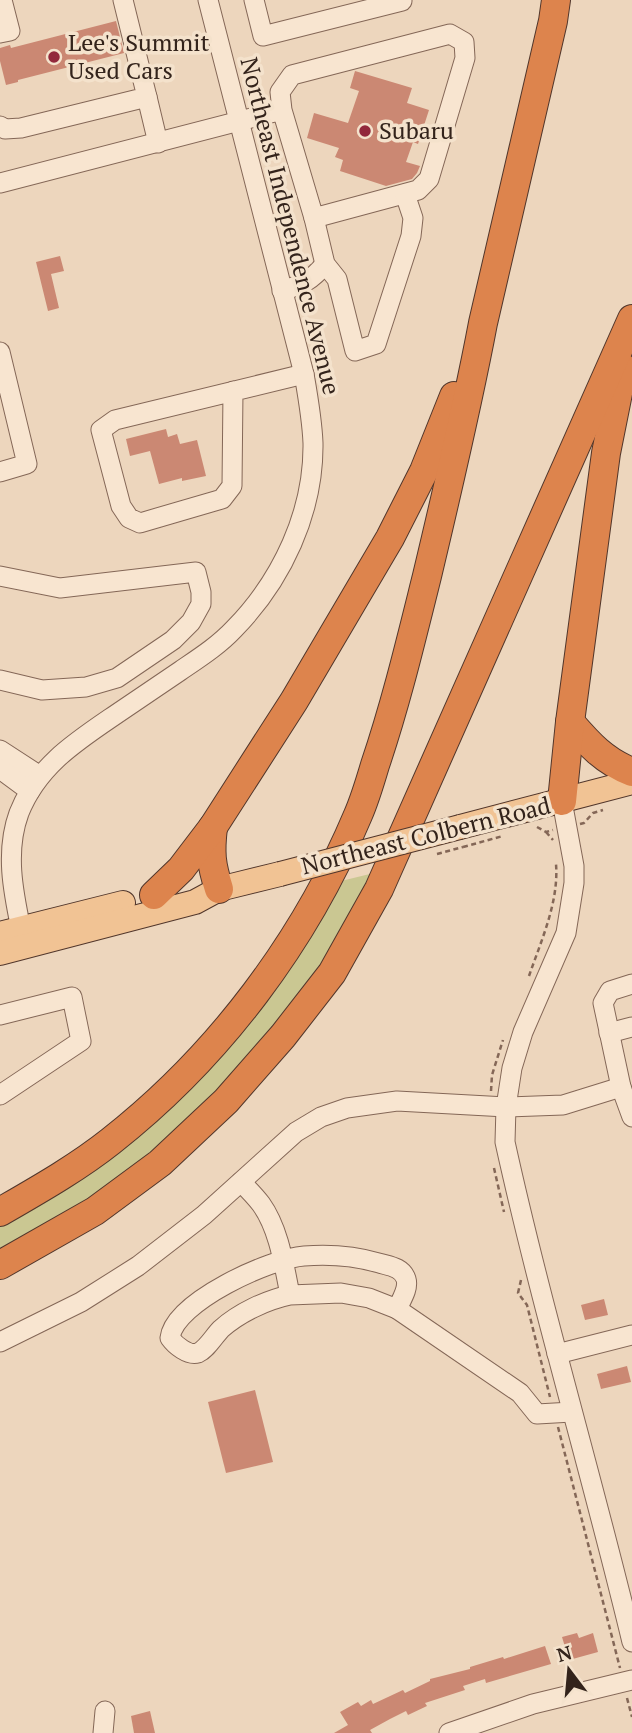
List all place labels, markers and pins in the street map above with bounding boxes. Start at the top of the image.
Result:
place label: Lee's Summit Used Cars [68,26,210,86]
marker: Lee's Summit Used Cars [46,49,62,65]
place label: Subaru [379,114,454,146]
marker: Subaru [357,123,373,139]

